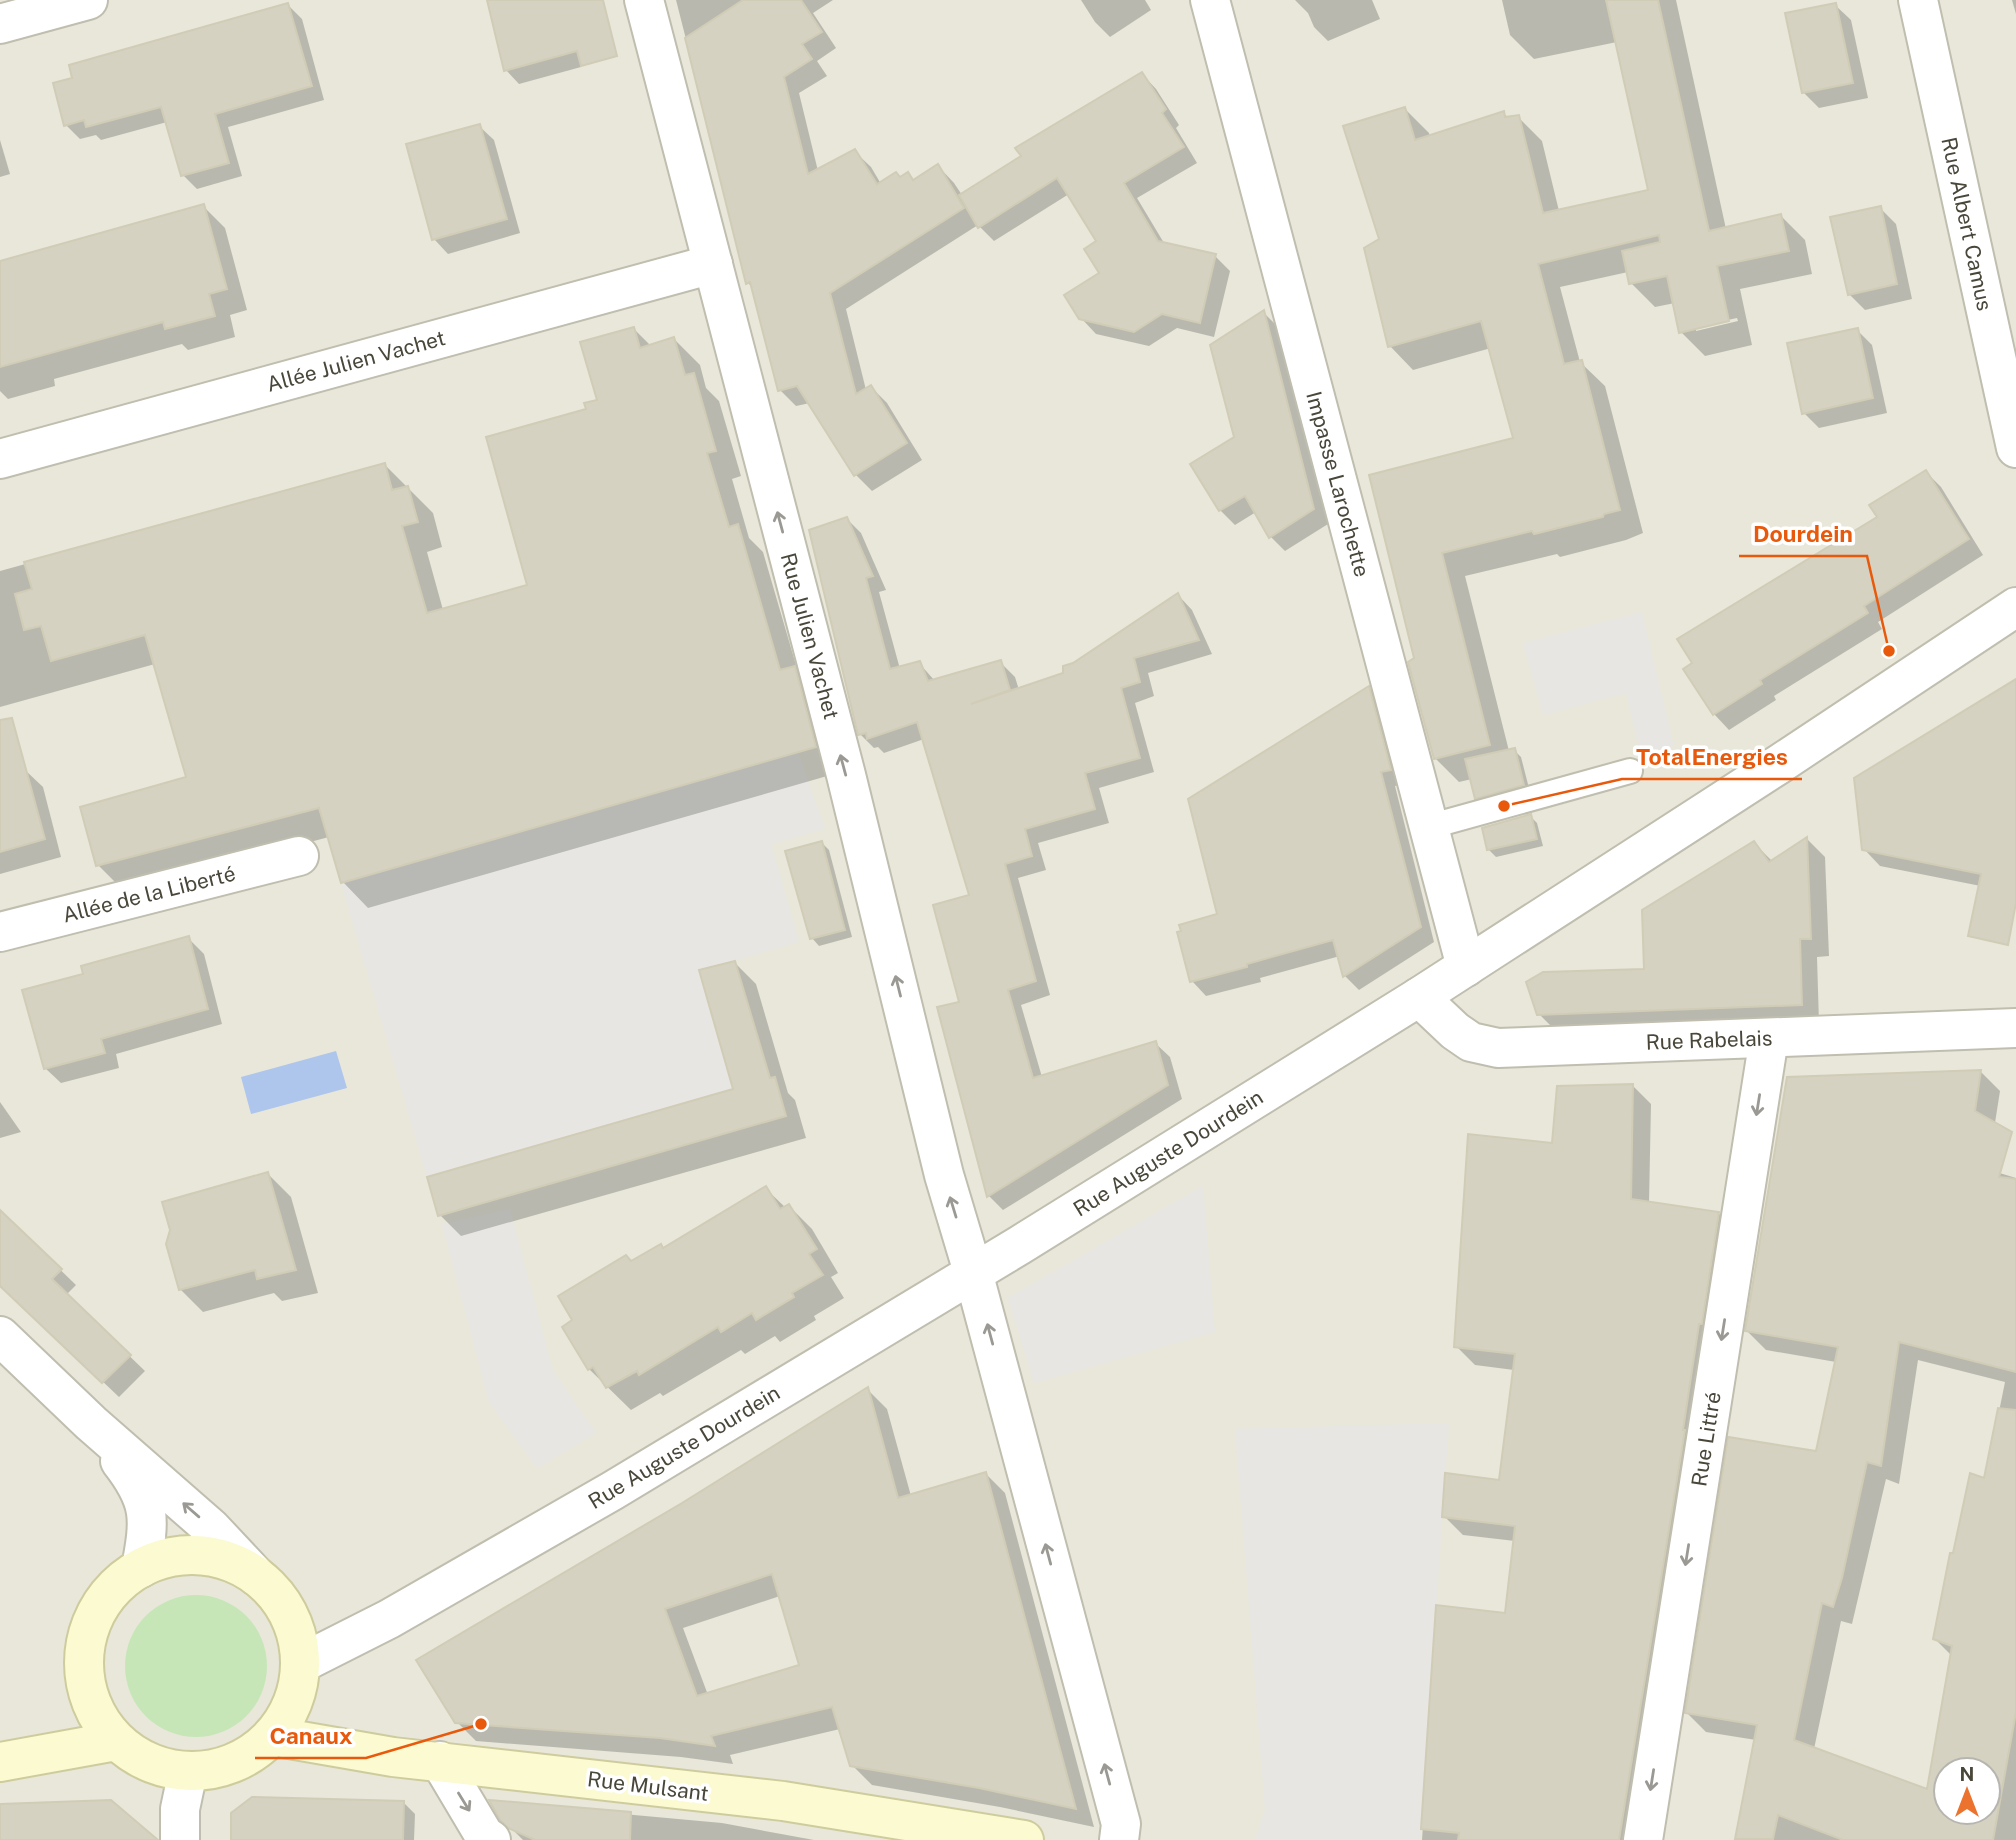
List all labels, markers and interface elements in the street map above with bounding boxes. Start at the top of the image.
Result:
street label: Rue Albert Camus [1936,135,1998,313]
street label: Allée Julien Vachet [264,325,448,397]
street label: Impasse Larochette [1301,388,1375,580]
one-way arrow [773,511,786,533]
callout: Dourdein [1739,512,1867,556]
text: Dourdein [1753,520,1853,547]
street label: Rue Julien Vachet [776,550,844,722]
callout: TotalEnergies [1622,735,1802,779]
text: TotalEnergies [1636,743,1788,770]
one-way arrow [836,755,849,777]
street label: Allée de la Liberté [60,860,238,928]
one-way arrow [891,975,904,998]
street label: Rue Rabelais [1645,1025,1773,1055]
street label: Rue Auguste Dourdein [1069,1084,1267,1222]
one-way arrow [1751,1093,1764,1116]
one-way arrow [946,1196,959,1218]
one-way arrow [1716,1318,1729,1341]
one-way arrow [983,1323,996,1346]
street label: Rue Auguste Dourdein [584,1380,784,1514]
street label: Rue Littré [1686,1390,1726,1488]
one-way arrow [182,1502,200,1518]
one-way arrow [1041,1543,1054,1565]
one-way arrow [1680,1543,1693,1566]
callout: Canaux [255,1714,366,1758]
text: Canaux [269,1722,353,1749]
north arrow [1932,1756,2002,1826]
one-way arrow [1100,1763,1113,1785]
text: N [1960,1763,1974,1785]
street label: Rue Mulsant [586,1766,710,1806]
one-way arrow [1645,1768,1658,1790]
one-way arrow [457,1792,471,1812]

